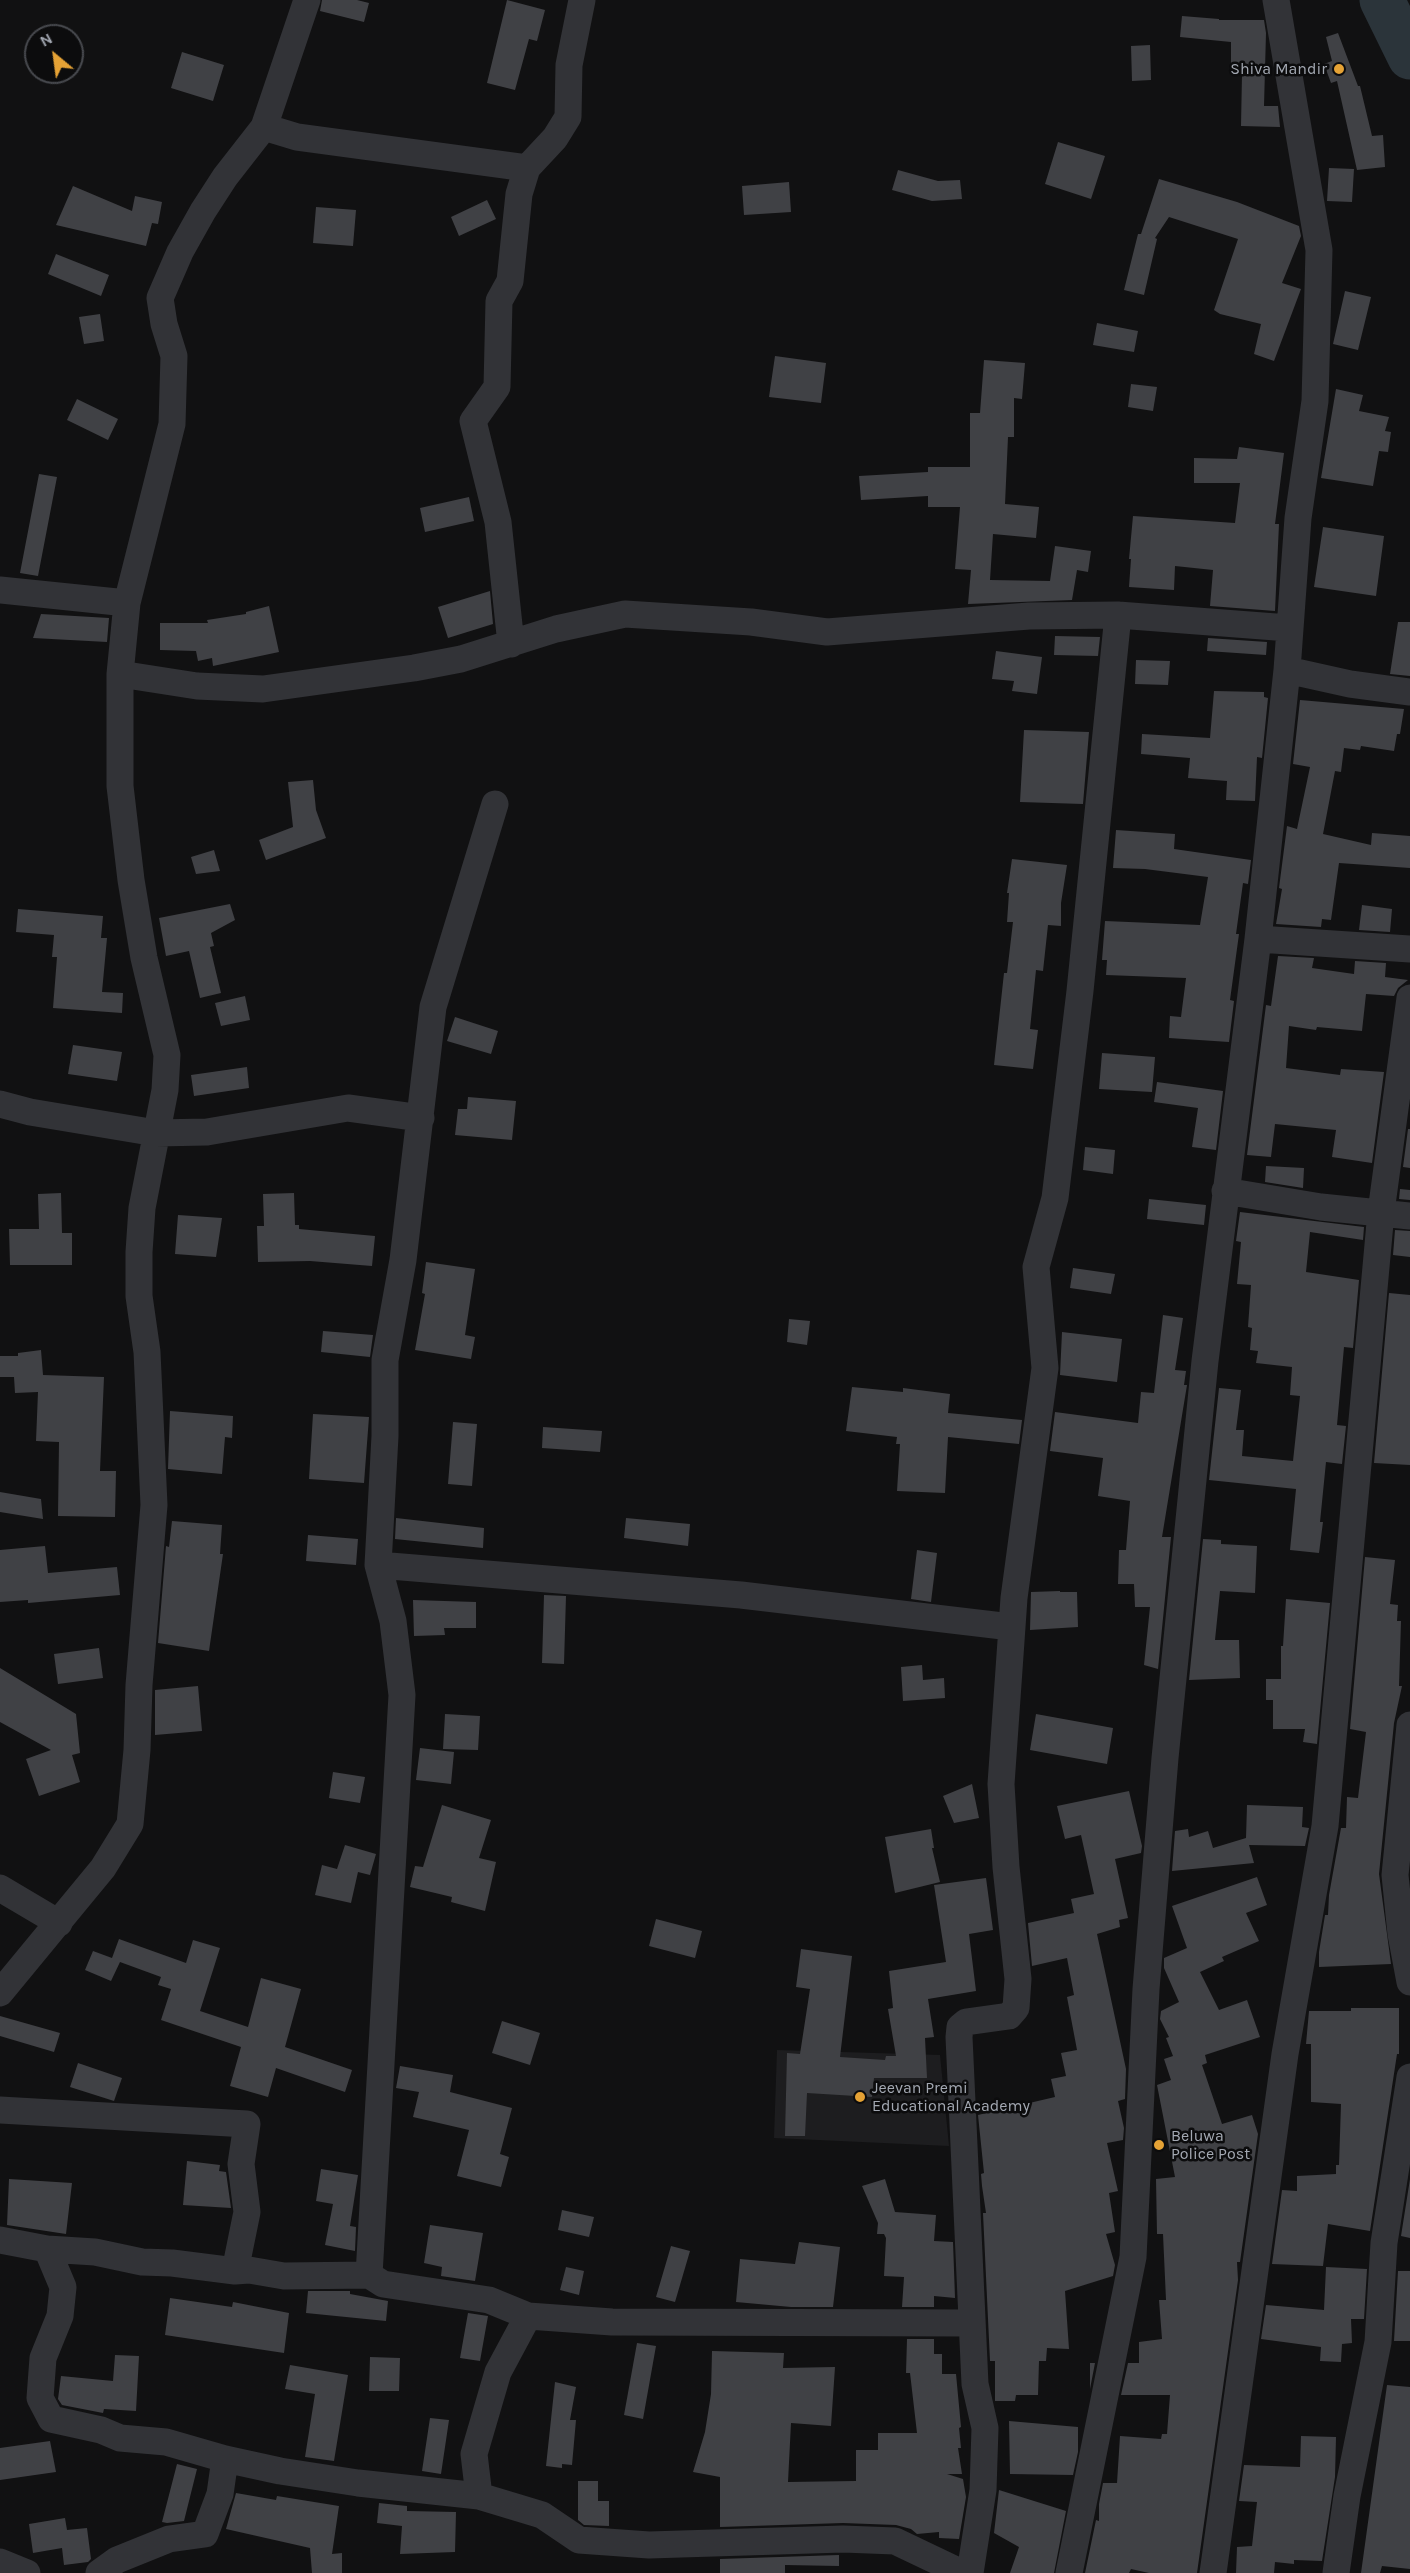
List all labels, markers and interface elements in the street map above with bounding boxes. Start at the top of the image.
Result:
north arrow [24,24,84,84]
text: N [36,28,56,51]
place label: Shiva Mandir [1230,59,1327,79]
marker: Shiva Mandir [1332,62,1346,76]
place label: Jeevan Premi Educational Academy [872,2078,1030,2116]
marker: Jeevan Premi Educational Academy [853,2090,867,2104]
place label: Beluwa Police Post [1171,2126,1250,2164]
marker: Beluwa Police Post [1152,2138,1166,2152]

